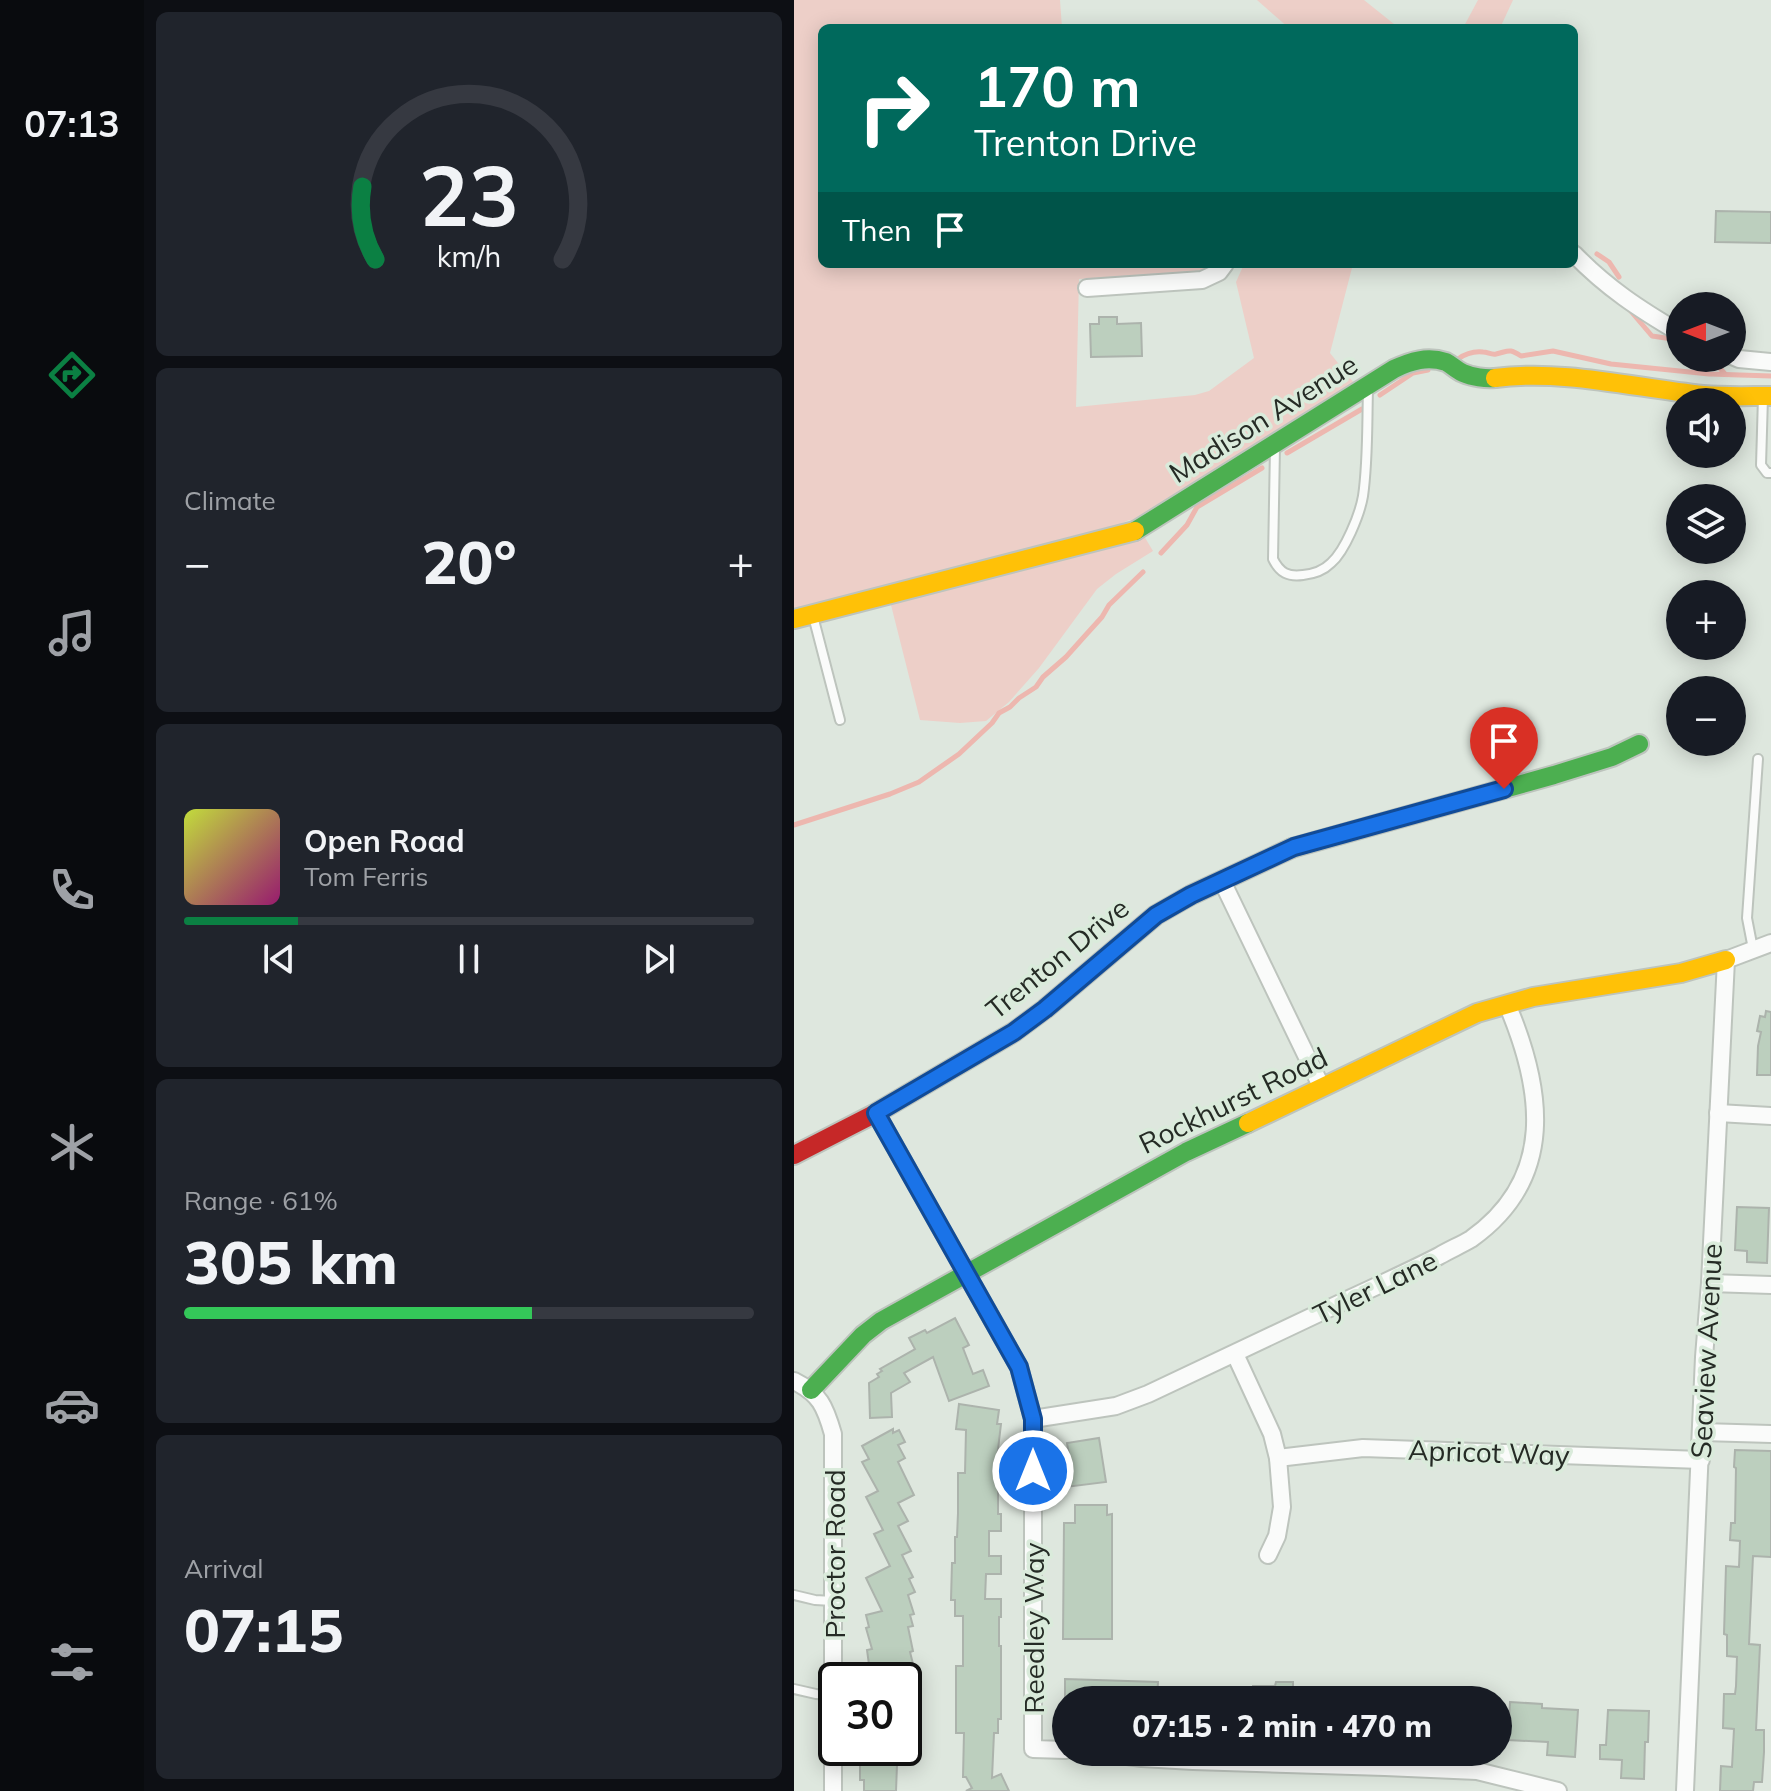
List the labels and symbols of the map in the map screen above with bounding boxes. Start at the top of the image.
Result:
north arrow [1666,292,1746,372]
street label: Madison Avenue [1162,346,1364,490]
pin [1470,707,1538,789]
street label: Trenton Drive [979,890,1135,1026]
street label: Rockhurst Road [1133,1039,1333,1161]
street label: Tyler Lane [1308,1242,1442,1332]
street label: Seaview Avenue [1683,1243,1729,1459]
position arrow [991,1429,1075,1513]
street label: Apricot Way [1408,1432,1571,1472]
street label: Proctor Road [817,1469,852,1639]
street label: Reedley Way [1016,1542,1051,1714]
speed limit sign: 30 [818,1662,922,1766]

